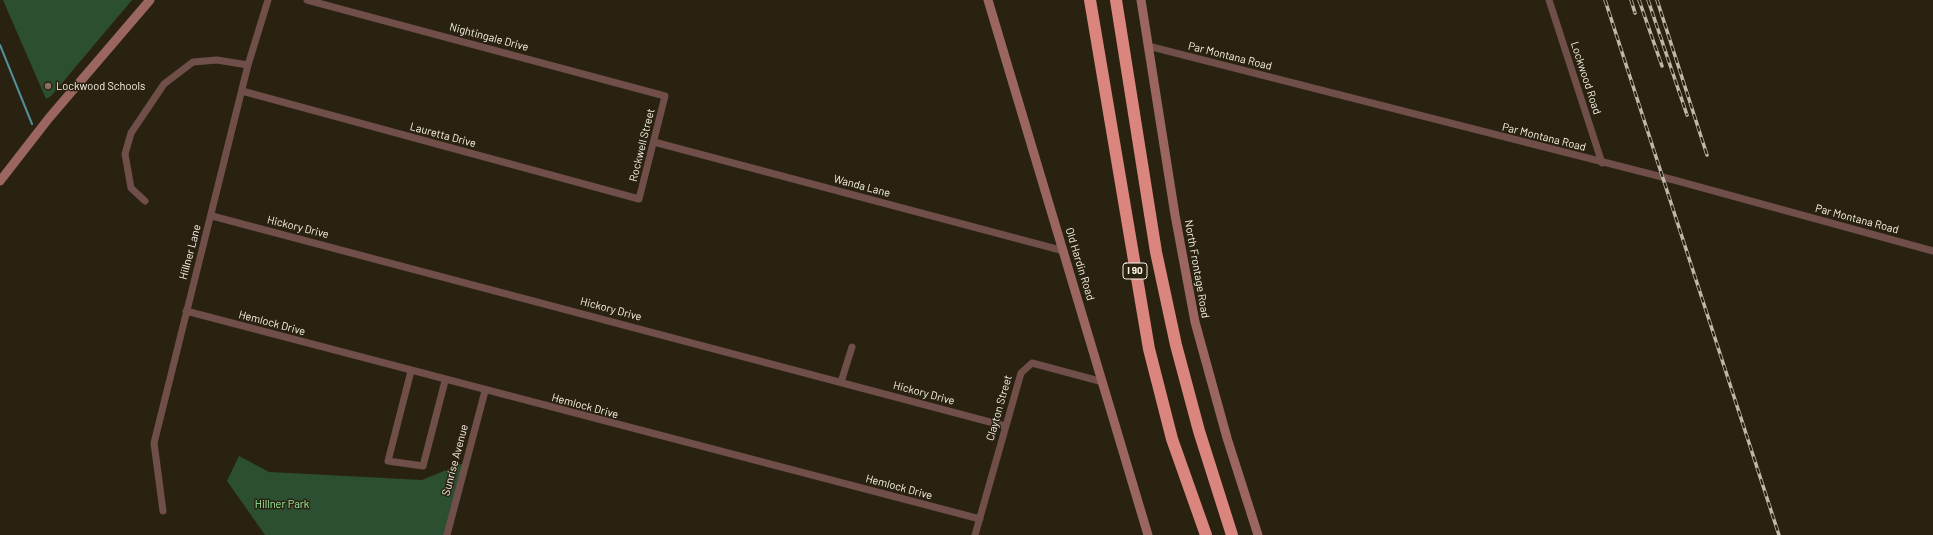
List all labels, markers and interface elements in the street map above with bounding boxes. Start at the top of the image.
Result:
street label: Nightingale Drive [448,20,530,54]
street label: Par Montana Road [1187,39,1273,73]
street label: Lockwood Road [1568,40,1604,116]
place label: Lockwood Schools [56,79,145,93]
marker: Lockwood Schools [43,81,53,91]
street label: Rockwell Street [627,107,657,183]
street label: Lauretta Drive [409,120,477,150]
street label: Par Montana Road [1501,120,1587,154]
street label: Wanda Lane [832,172,892,200]
street label: Par Montana Road [1814,202,1900,236]
street label: Hickory Drive [266,213,330,241]
street label: North Frontage Road [1182,219,1212,319]
street label: Hillner Lane [176,223,204,281]
street label: Old Hardin Road [1063,226,1097,302]
road number: I 90 [1123,263,1147,279]
street label: Hickory Drive [579,294,643,324]
street label: Hemlock Drive [237,308,307,338]
street label: Clayton Street [983,374,1015,442]
street label: Hickory Drive [892,378,956,408]
street label: Hemlock Drive [550,391,620,421]
street label: Sunrise Avenue [439,423,471,497]
street label: Hemlock Drive [864,472,934,502]
park label: Hillner Park [255,497,309,511]

